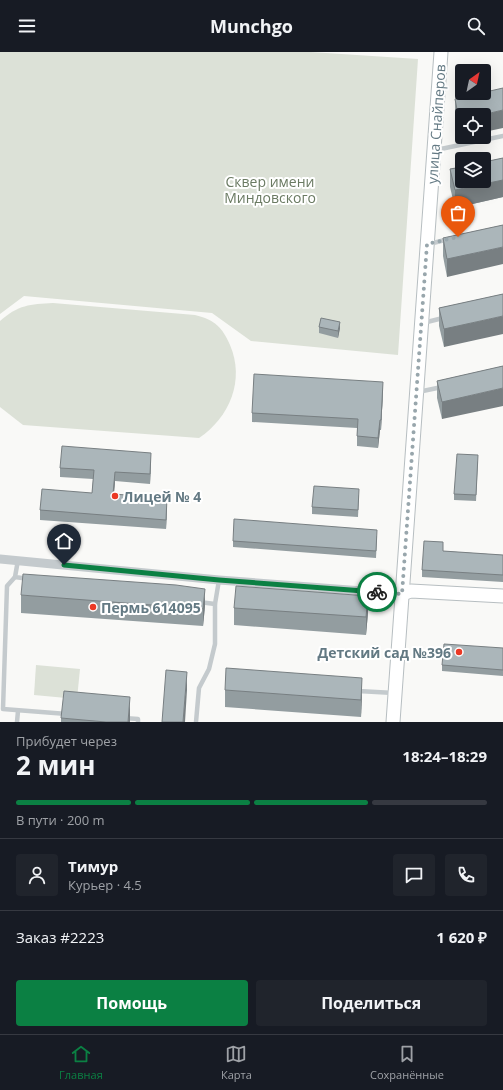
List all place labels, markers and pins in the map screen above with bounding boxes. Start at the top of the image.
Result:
pin [441,196,475,237]
place label: Лицей № 4 [123,487,201,506]
marker: Лицей № 4 [110,491,120,501]
pin [47,524,81,565]
place label: Пермь 614095 [101,598,201,617]
marker: Пермь 614095 [88,602,98,612]
place label: Детский сад №396 [318,643,451,662]
marker: Детский сад №396 [454,647,464,657]

